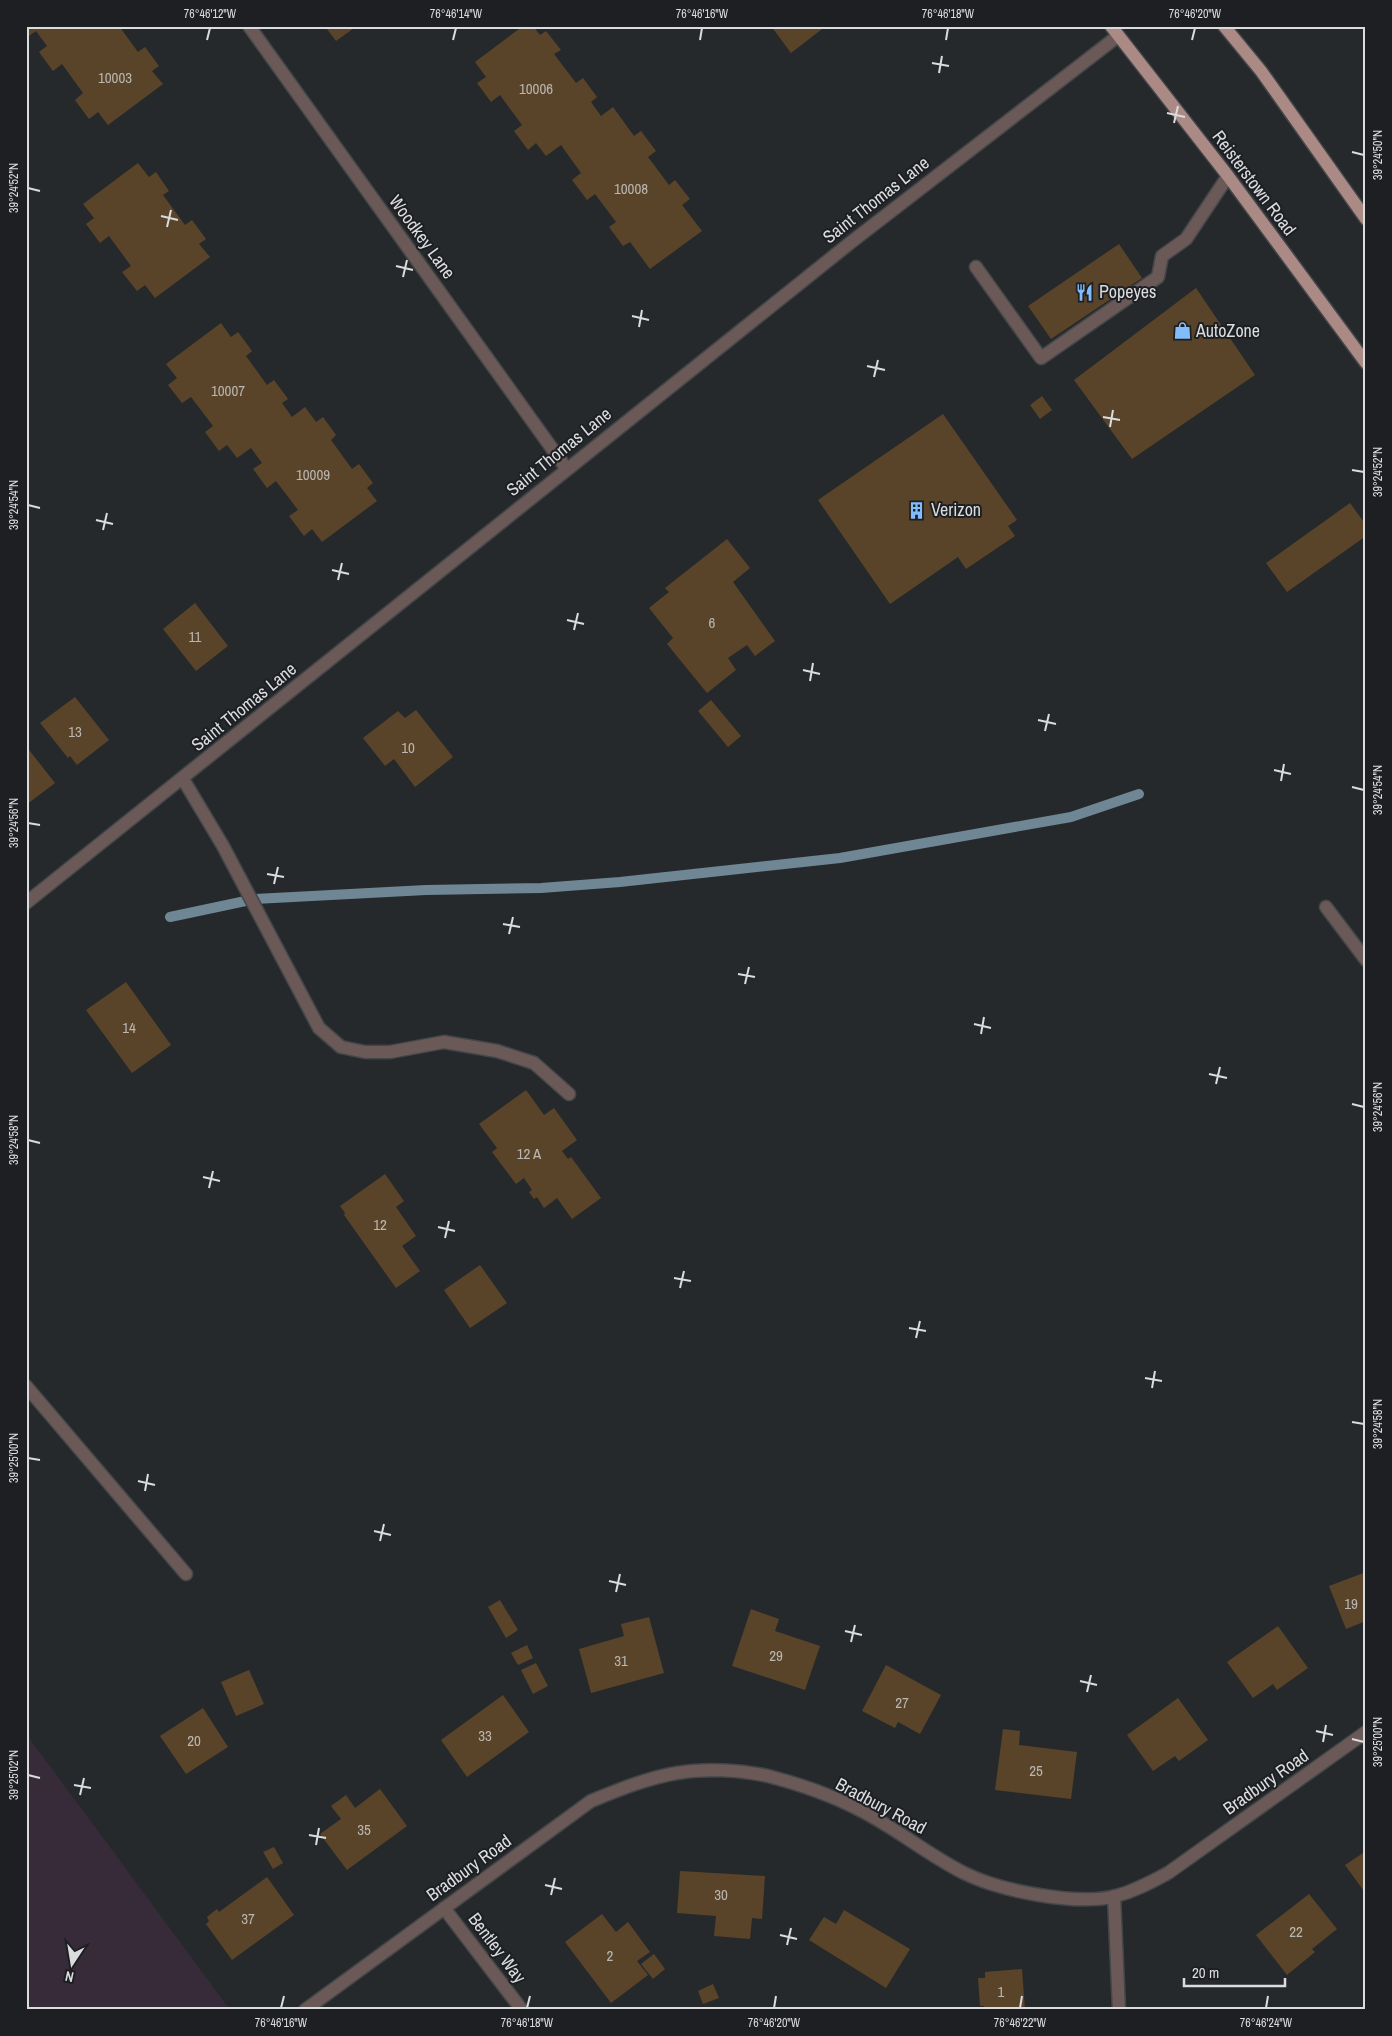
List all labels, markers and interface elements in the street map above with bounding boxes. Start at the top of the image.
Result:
text: 76°46'12"W [184,6,237,22]
text: 76°46'14"W [430,6,483,22]
text: 76°46'16"W [676,6,729,22]
text: 76°46'18"W [922,6,975,22]
text: 76°46'20"W [1169,6,1222,22]
house number: 10003 [98,67,132,88]
house number: 10006 [519,78,553,99]
street label: Reisterstown Road [1207,125,1302,240]
text: 39°24'50"N [1370,130,1386,180]
street label: Saint Thomas Lane [817,150,934,249]
text: 39°24'52"N [6,163,22,213]
house number: 10008 [614,178,648,199]
street label: Woodkey Lane [383,190,461,284]
place label: Popeyes [1099,279,1156,304]
restaurant icon: Popeyes [1075,282,1095,302]
place label: AutoZone [1195,318,1260,343]
shop icon: AutoZone [1172,321,1192,341]
house number: 10007 [211,380,245,401]
street label: Saint Thomas Lane [501,401,617,502]
text: 39°24'52"N [1370,447,1386,497]
house number: 10009 [296,464,330,485]
text: 39°24'54"N [6,480,22,530]
place label: Verizon [931,497,981,522]
building icon: Verizon [907,500,927,520]
house number: 6 [709,612,716,633]
house number: 11 [189,626,202,647]
street label: Saint Thomas Lane [186,656,302,757]
house number: 13 [68,721,82,742]
house number: 10 [401,737,415,758]
text: 39°24'54"N [1370,765,1386,815]
text: 39°24'56"N [6,798,22,848]
house number: 14 [122,1017,136,1038]
text: 39°24'56"N [1370,1082,1386,1132]
text: 39°24'58"N [6,1115,22,1165]
house number: 12 A [517,1143,542,1164]
house number: 12 [373,1214,387,1235]
text: 39°24'58"N [1370,1399,1386,1449]
text: 39°25'00"N [6,1433,22,1483]
house number: 19 [1344,1593,1358,1614]
house number: 29 [769,1645,783,1666]
house number: 31 [614,1650,628,1671]
house number: 27 [895,1692,909,1713]
text: 39°25'00"N [1370,1717,1386,1767]
house number: 33 [478,1725,492,1746]
house number: 20 [187,1730,201,1751]
street label: Bradbury Road [1218,1743,1314,1820]
text: 39°25'02"N [6,1750,22,1800]
house number: 25 [1029,1760,1043,1781]
street label: Bradbury Road [832,1771,931,1840]
house number: 35 [357,1819,371,1840]
street label: Bradbury Road [421,1828,516,1907]
house number: 30 [714,1884,728,1905]
street label: Bentley Way [463,1907,533,1989]
house number: 37 [241,1908,255,1929]
house number: 22 [1289,1921,1303,1942]
north arrow [48,1938,98,1988]
house number: 2 [607,1945,614,1966]
scale bar [1184,1956,1286,1988]
text: 20 m [1192,1962,1219,1983]
text: N [63,1967,75,1986]
house number: 1 [998,1981,1005,2002]
text: 76°46'16"W [255,2015,308,2031]
text: 76°46'18"W [501,2015,554,2031]
text: 76°46'20"W [748,2015,801,2031]
text: 76°46'22"W [994,2015,1047,2031]
text: 76°46'24"W [1240,2015,1293,2031]

